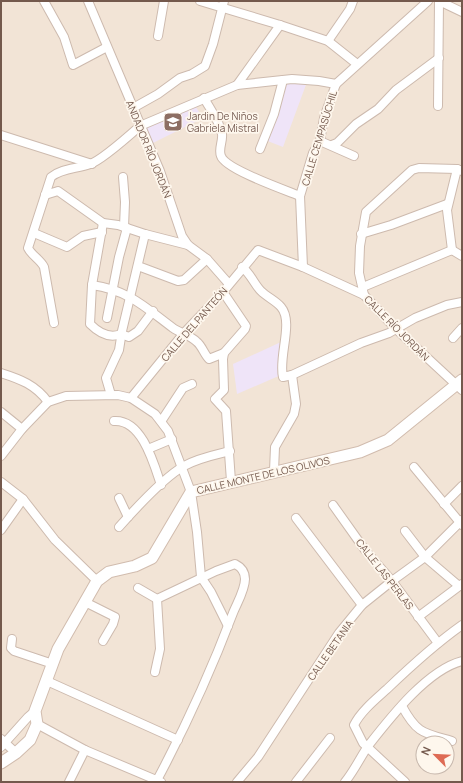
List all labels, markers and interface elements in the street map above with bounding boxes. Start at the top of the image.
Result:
street label: CALLE CEMPASÚCHIL [298,89,340,187]
street label: ANDADOR RÍO JORDÁN [123,98,175,200]
place label: Jardin De Niños Gabriela Mistral [187,109,259,135]
school or university icon: Jardin De Niños Gabriela Mistral [162,111,184,133]
street label: CALLE DEL PANTEÓN [158,284,230,364]
street label: CALLE RÍO JORDÁN [361,292,433,364]
street label: CALLE MONTE DE LOS OLIVOS [195,453,331,497]
street label: CALLE LAS PERLAS [353,536,417,612]
street label: CALLE BETANIA [304,617,356,683]
north arrow [415,735,455,775]
text: N [417,744,434,757]

